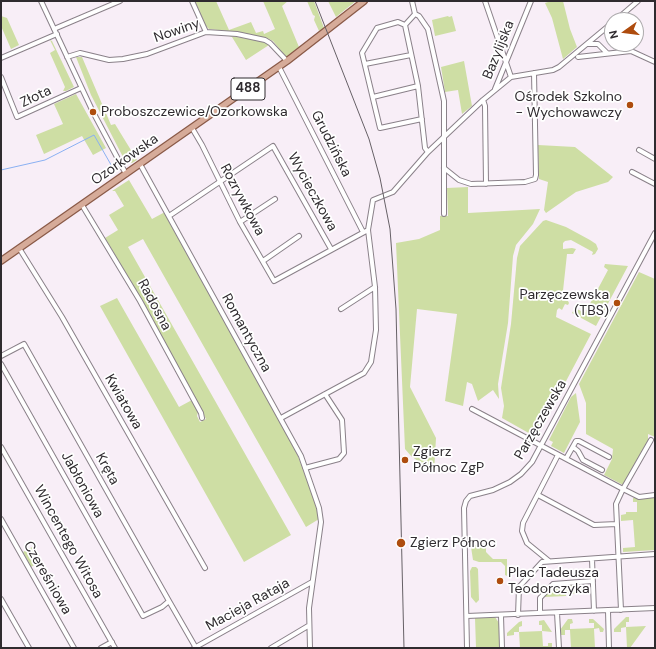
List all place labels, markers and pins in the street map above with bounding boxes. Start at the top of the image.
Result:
place label: Ośrodek Szkolno - Wychowawczy [515,89,622,122]
marker: Ośrodek Szkolno - Wychowawczy [625,100,635,110]
place label: Proboszczewice/Ozorkowska [101,104,288,120]
marker: Proboszczewice/Ozorkowska [88,107,98,117]
place label: Parzęczewska (TBS) [520,287,609,320]
marker: Parzęczewska (TBS) [612,298,622,308]
place label: Zgierz Północ ZgP [413,444,484,476]
marker: Zgierz Północ ZgP [400,455,410,465]
place label: Zgierz Północ [410,535,496,551]
marker: Zgierz Północ [395,537,407,549]
place label: Plac Tadeusza Teodorczyka [508,565,599,598]
marker: Plac Tadeusza Teodorczyka [495,576,505,586]

